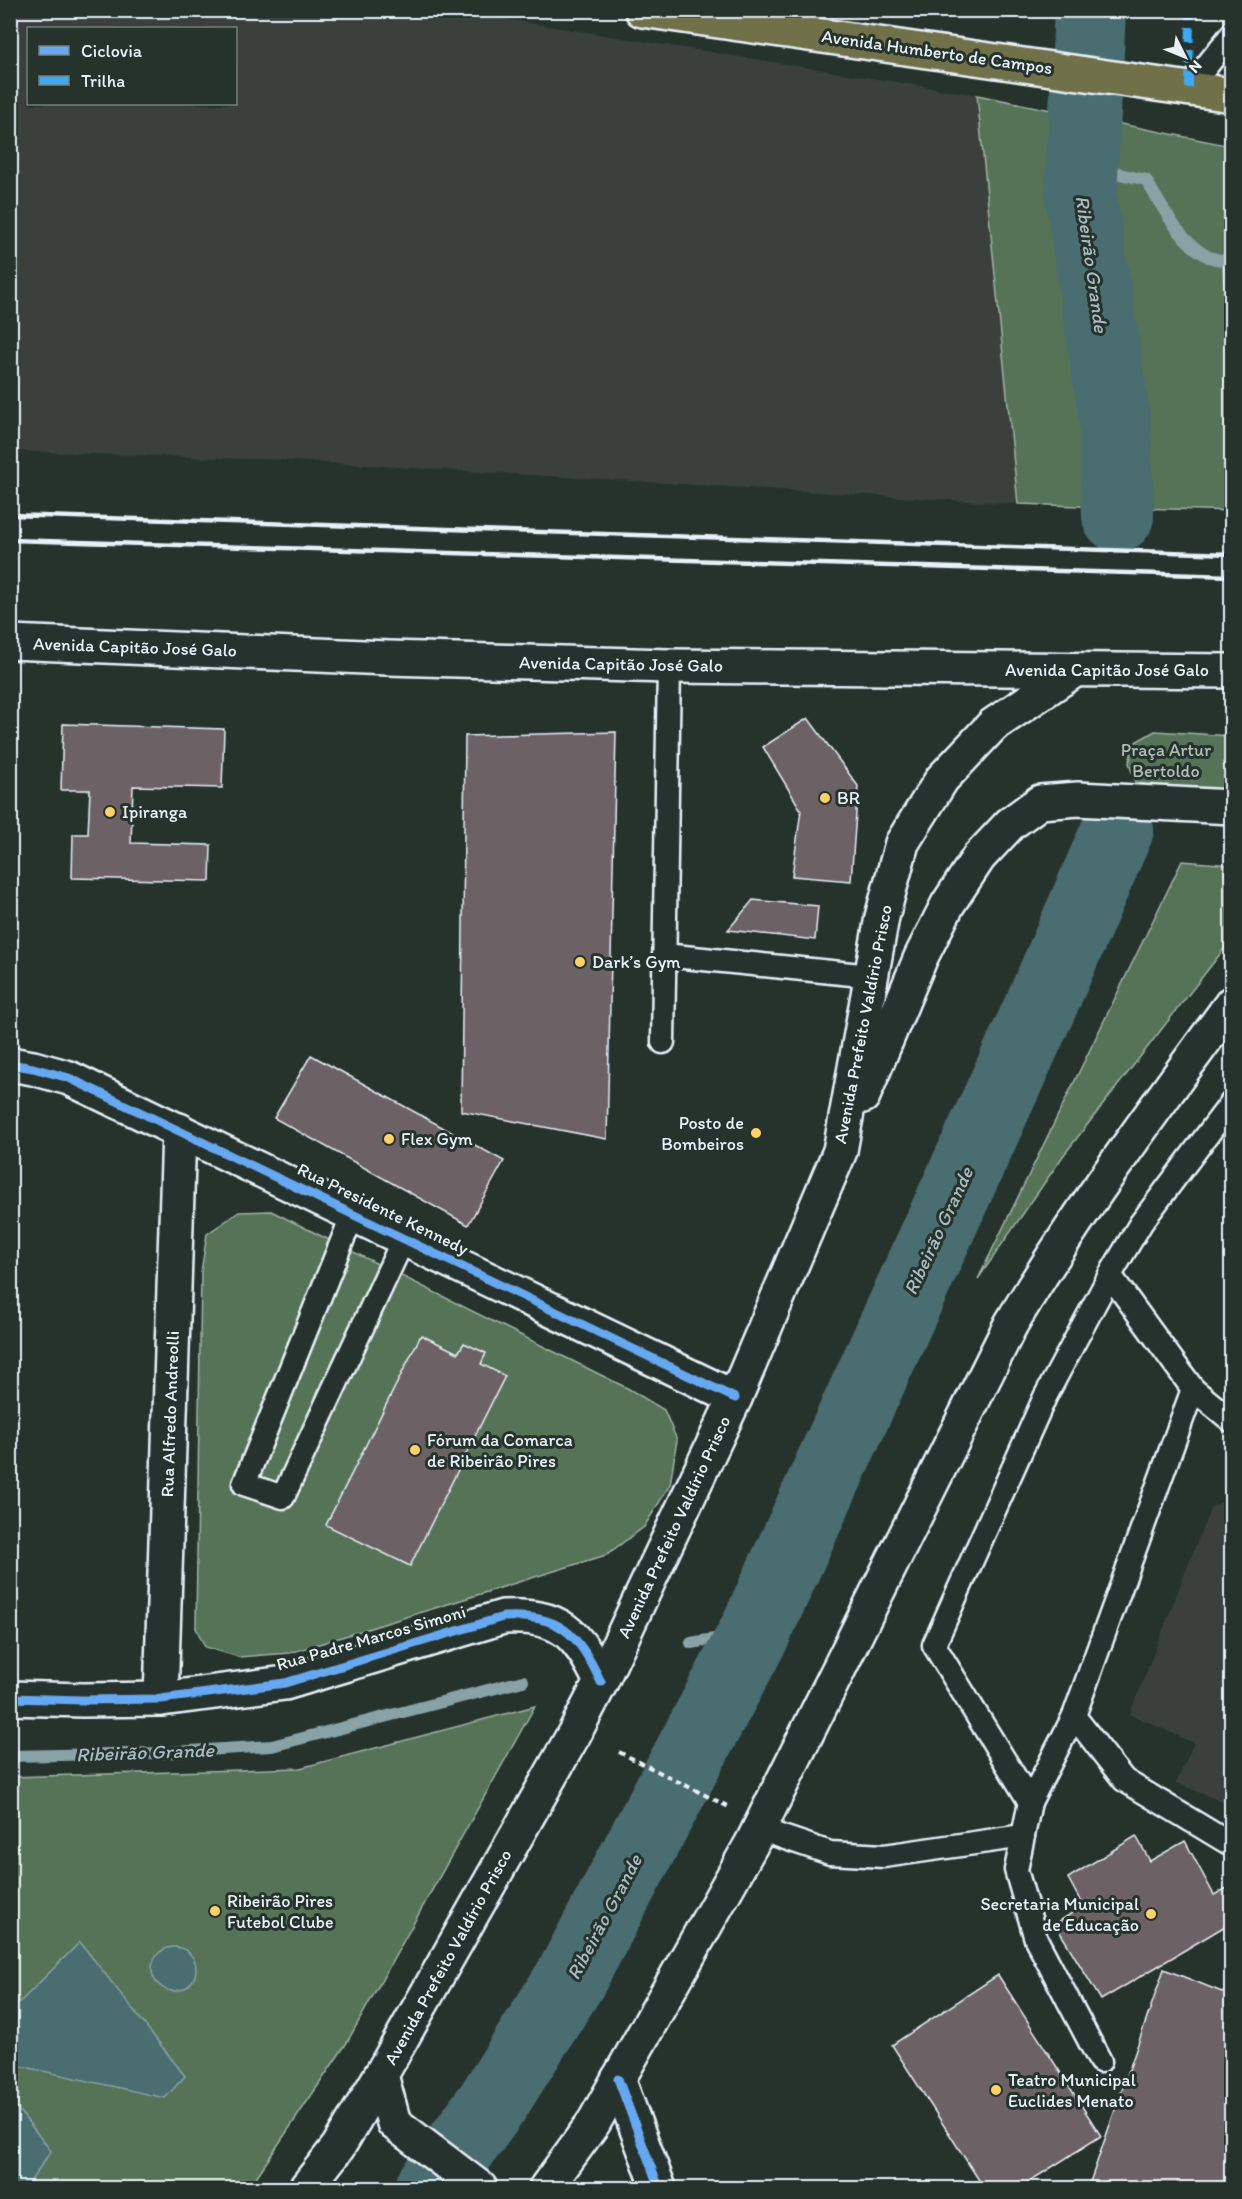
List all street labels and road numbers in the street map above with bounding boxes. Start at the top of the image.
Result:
street label: Avenida Humberto de Campos [820,25,1054,79]
street label: Avenida Capitão José Galo [33,632,237,662]
street label: Avenida Capitão José Galo [519,651,723,677]
street label: Avenida Capitão José Galo [1005,659,1209,681]
street label: Avenida Prefeito Valdírio Prisco [829,903,897,1145]
street label: Rua Presidente Kennedy [294,1158,472,1260]
street label: Rua Alfredo Andreolli [156,1330,184,1498]
street label: Avenida Prefeito Valdírio Prisco [613,1412,735,1642]
street label: Rua Padre Marcos Simoni [274,1600,468,1676]
street label: Avenida Prefeito Valdírio Prisco [379,1845,517,2069]

